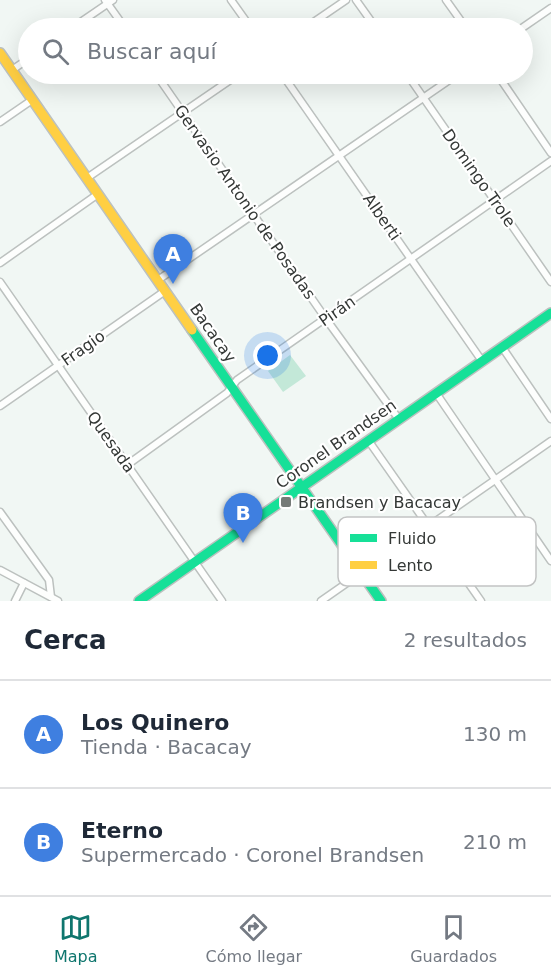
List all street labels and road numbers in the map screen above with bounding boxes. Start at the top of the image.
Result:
street label: Gervasio Antonio de Posadas [170,101,320,303]
street label: Domingo Trole [438,125,520,231]
street label: Alberti [359,190,405,244]
street label: Pirán [315,292,359,330]
street label: Bacacay [186,300,240,366]
street label: Fragio [58,326,108,370]
street label: Coronel Brandsen [272,395,400,493]
street label: Quesada [83,408,139,476]

